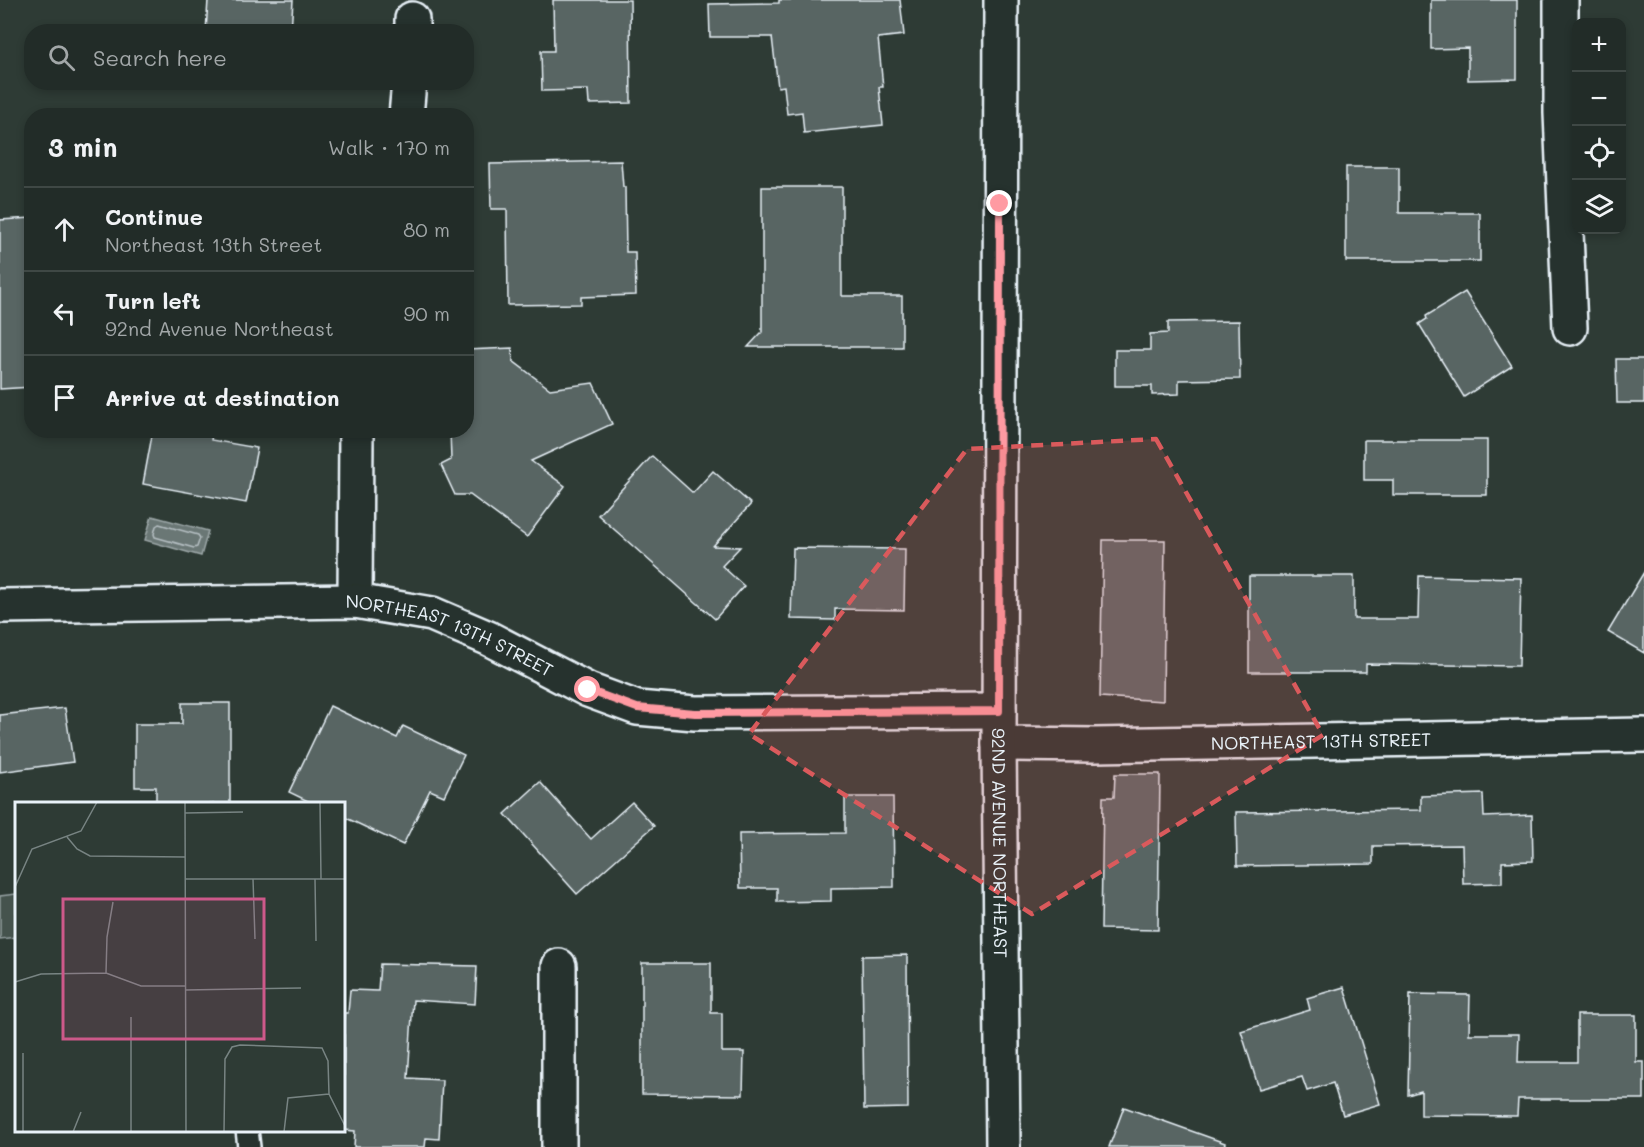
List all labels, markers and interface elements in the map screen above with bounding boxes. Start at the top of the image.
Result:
map controls [1572,18,1626,234]
button: + [1572,18,1626,72]
search box [24,24,474,90]
icon: search [45,41,78,74]
text: Search here [93,43,227,72]
button: − [1572,72,1626,126]
button: locate [1572,126,1626,180]
text: 3 min [48,130,117,164]
text: Walk · 170 m [328,134,450,160]
button: layers [1572,180,1626,234]
route end [986,190,1012,216]
text: Continue [105,202,203,231]
icon: ahead [48,213,81,246]
text: 80 m [403,216,450,242]
text: Northeast 13th Street [105,231,322,257]
text: Turn left [105,286,201,315]
icon: left [48,297,81,330]
text: 90 m [404,300,450,326]
text: 92nd Avenue Northeast [105,315,334,341]
icon: arrive [48,381,81,414]
text: Arrive at destination [105,383,340,412]
street label: NORTHEAST 13TH STREET [346,589,558,682]
route start [574,676,600,702]
street label: NORTHEAST 13TH STREET [1211,727,1431,755]
street label: 92ND AVENUE NORTHEAST [987,728,1013,958]
inset map [15,802,345,1132]

